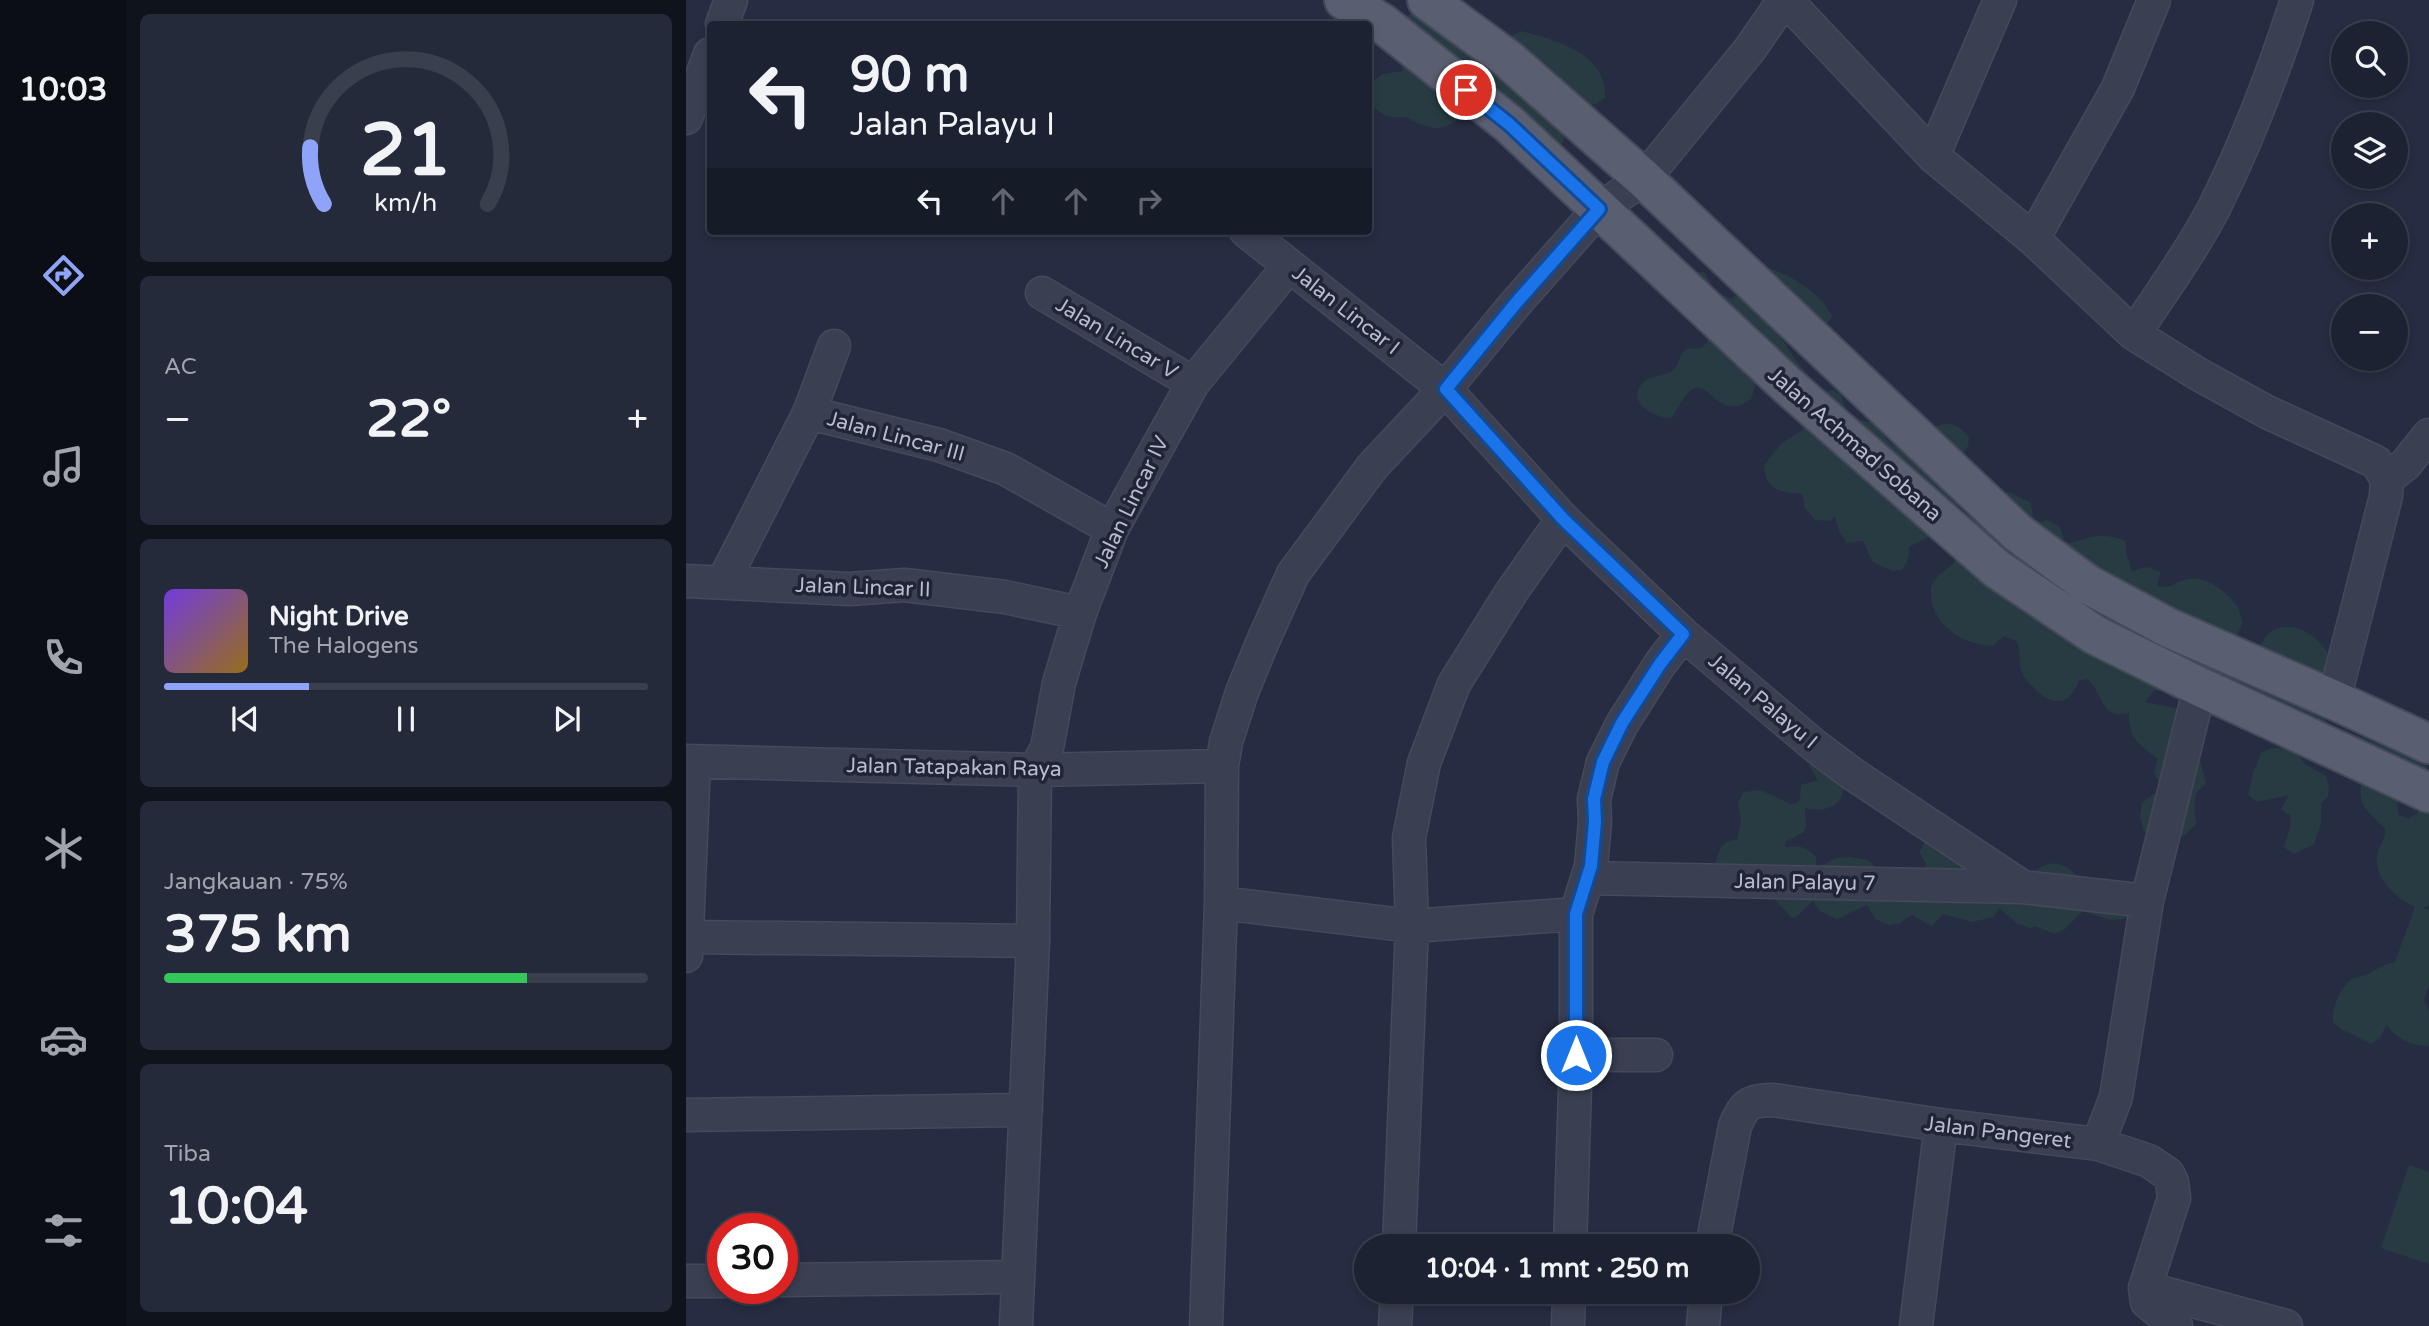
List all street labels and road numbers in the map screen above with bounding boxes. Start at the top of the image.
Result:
street label: Jalan Lincar I [1287,261,1404,360]
street label: Jalan Lincar V [1051,292,1183,385]
street label: Jalan Achmad Sobana [1763,362,1946,526]
street label: Jalan Lincar III [824,406,967,467]
street label: Jalan Lincar IV [1089,432,1174,572]
street label: Jalan Lincar II [795,573,931,602]
street label: Jalan Palayu I [1703,649,1822,754]
street label: Jalan Tatapakan Raya [846,753,1062,782]
street label: Jalan Palayu 7 [1734,869,1876,896]
street label: Jalan Pangeret [1923,1111,2073,1154]

